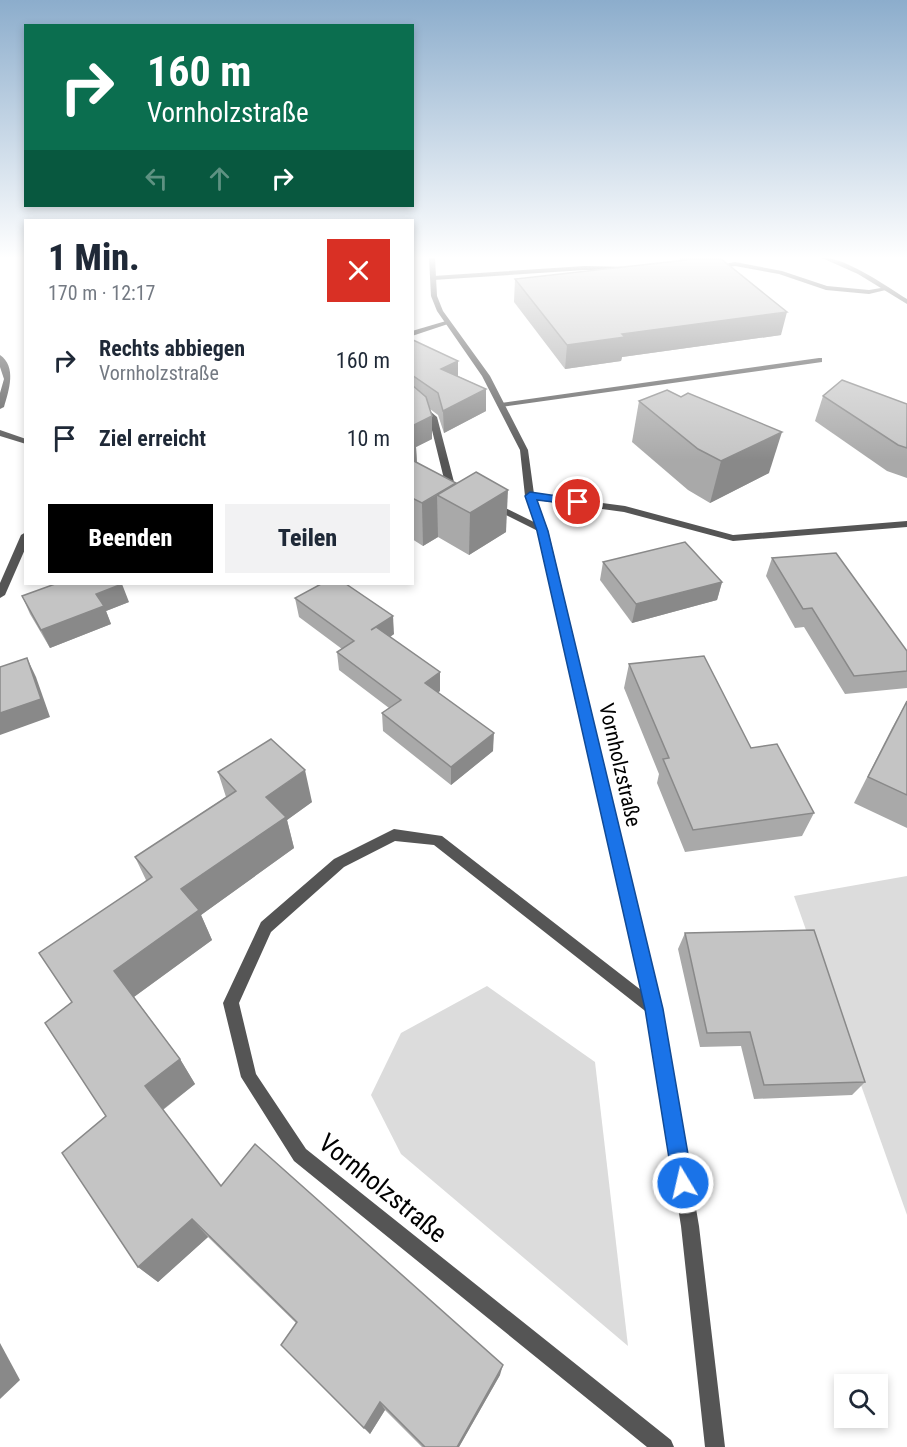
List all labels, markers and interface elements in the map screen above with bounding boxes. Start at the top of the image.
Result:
text: 160 m [147,47,252,96]
icon: right [48,48,126,126]
text: Vornholzstraße [147,97,309,129]
icon: left [140,162,173,195]
icon: ahead [203,162,236,195]
icon: right [266,162,299,195]
text: 1 Min. [48,237,140,279]
button: close [327,239,390,302]
text: 170 m · 12:17 [48,281,155,305]
text: Rechts abbiegen [99,336,245,361]
icon: right [48,344,81,377]
text: 160 m [336,348,390,373]
text: Vornholzstraße [99,361,219,385]
icon: arrive [48,422,81,455]
text: Ziel erreicht [99,426,206,451]
text: 10 m [347,426,390,451]
pin [552,476,603,527]
icon: arrive [561,485,594,518]
button: Beenden [48,504,213,573]
button: Teilen [225,504,390,573]
street label: Vornholzstraße [594,701,646,829]
street label: Vornholzstraße [313,1127,453,1249]
position arrow [651,1151,715,1215]
map controls [834,1374,888,1428]
button: search [834,1374,888,1428]

